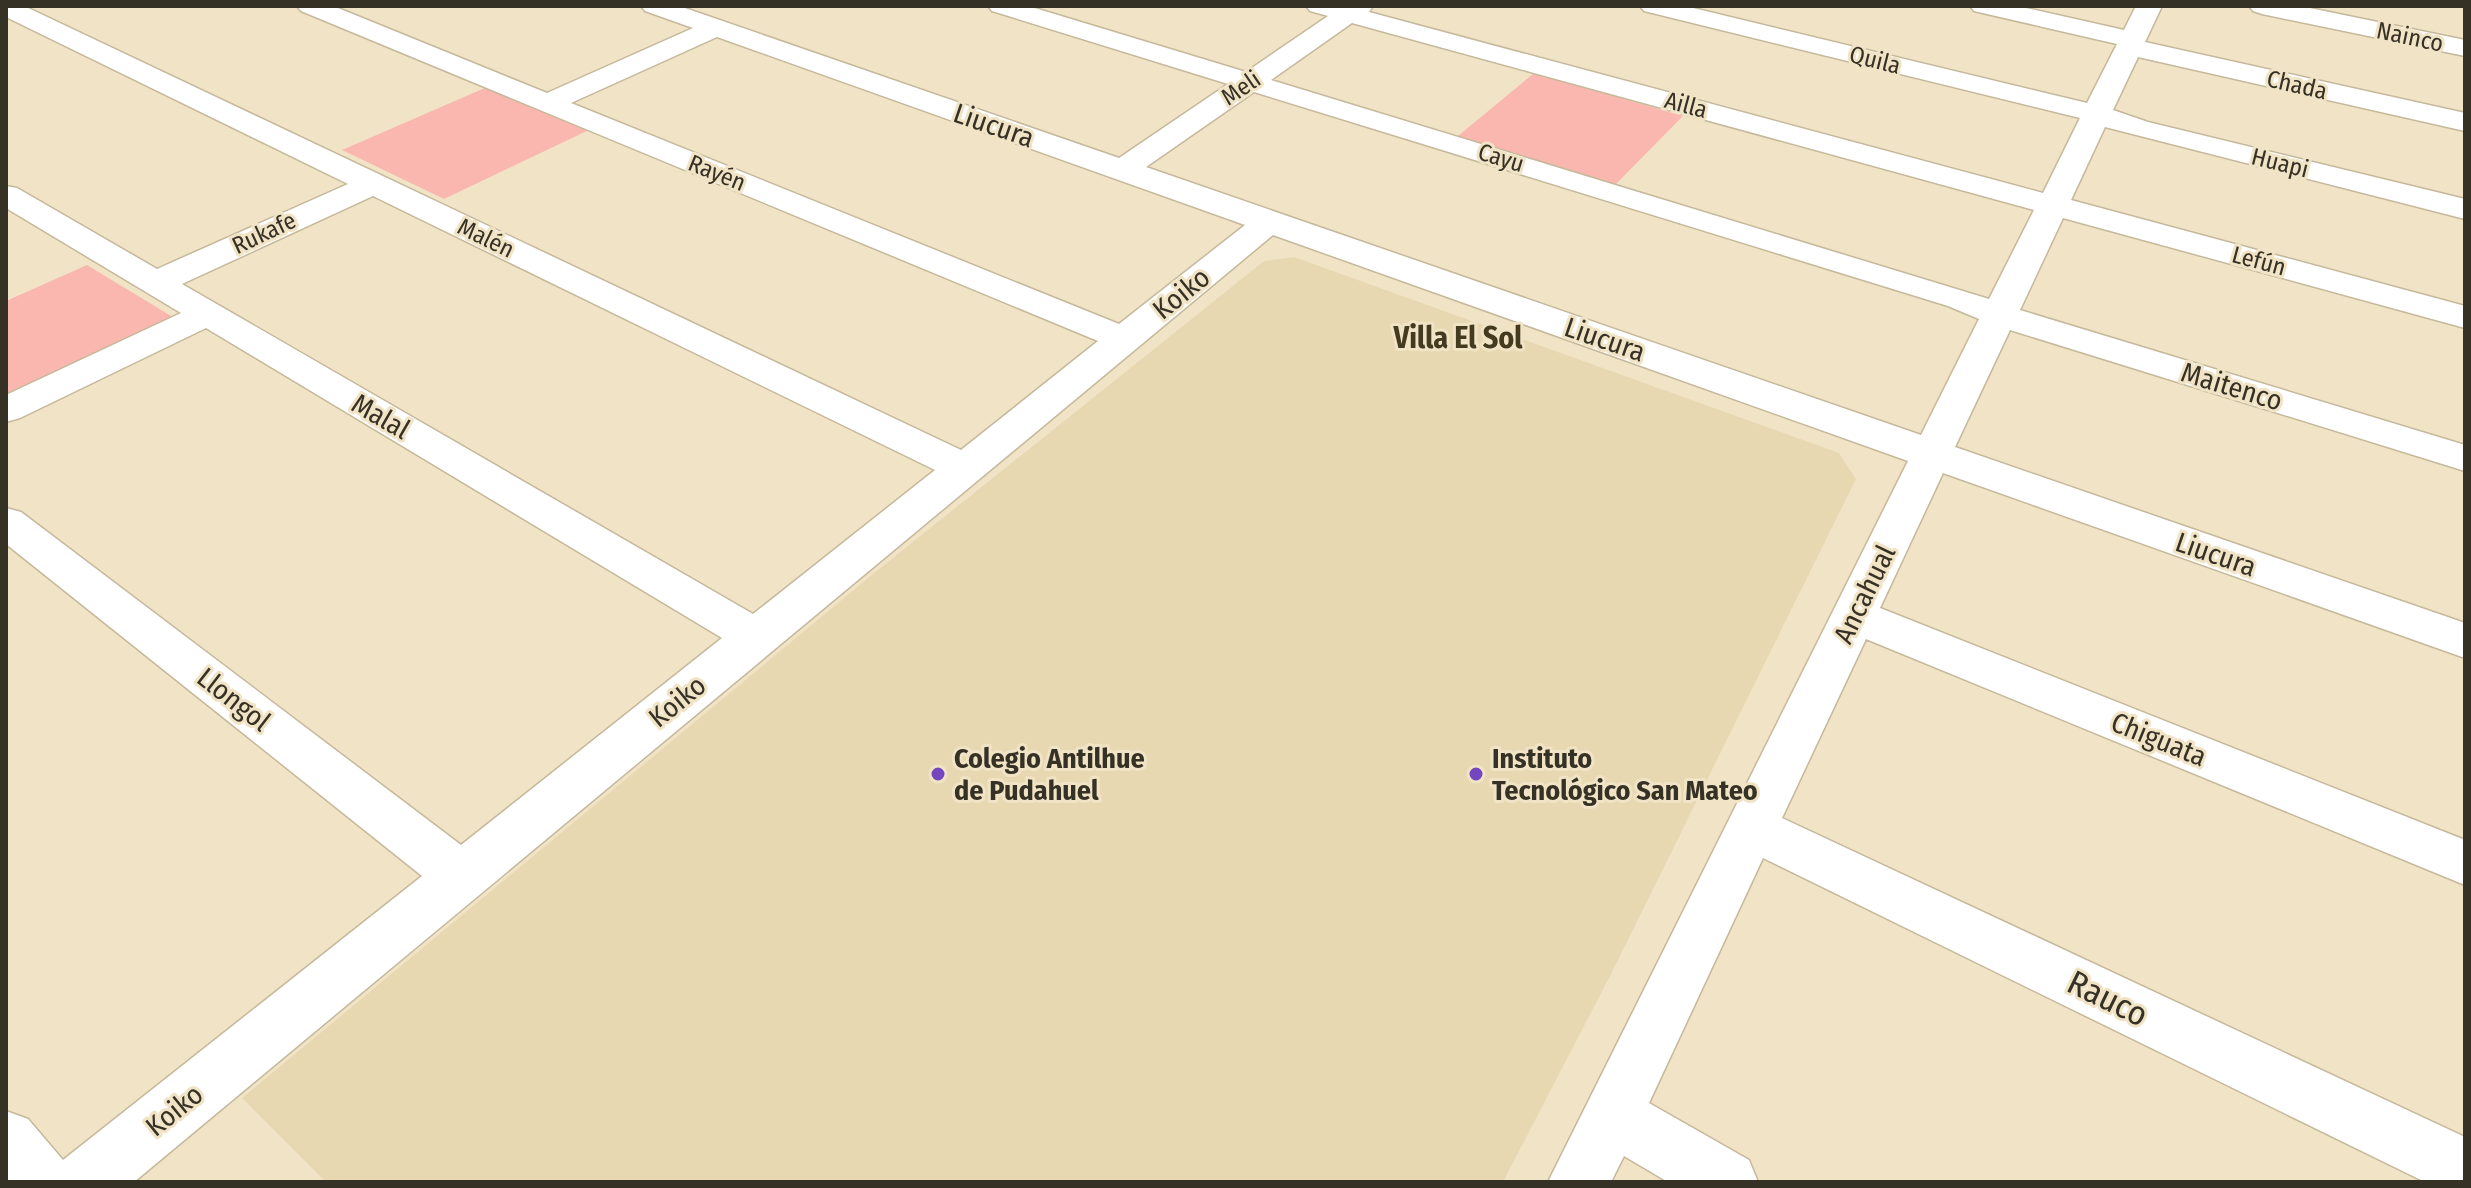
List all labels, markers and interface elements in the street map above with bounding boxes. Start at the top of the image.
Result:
street label: Nainco [2374,16,2446,58]
street label: Quila [1847,40,1903,80]
street label: Chada [2264,64,2330,106]
street label: Meli [1216,65,1266,111]
street label: Ailla [1662,86,1710,124]
street label: Liucura [949,96,1039,155]
street label: Cayu [1475,138,1527,178]
street label: Huapi [2249,142,2311,184]
street label: Rayén [684,149,750,197]
street label: Rukafe [228,206,300,260]
street label: Malén [453,212,519,264]
street label: Lefún [2229,240,2289,282]
street label: Koiko [1146,261,1216,326]
street label: Liucura [1560,310,1650,369]
district label: Villa El Sol [1392,320,1523,356]
street label: Maitenco [2177,355,2287,417]
street label: Malal [346,387,416,446]
street label: Liucura [2171,525,2261,584]
street label: Ancahual [1827,540,1902,649]
street label: Llongol [191,661,277,738]
street label: Koiko [642,669,712,734]
street label: Chiguata [2106,705,2211,773]
place label: Colegio Antilhue de Pudahuel [954,742,1145,807]
place label: Instituto Tecnológico San Mateo [1492,742,1758,807]
marker: Colegio Antilhue de Pudahuel [929,765,947,783]
marker: Instituto Tecnológico San Mateo [1467,765,1485,783]
street label: Rauco [2061,962,2155,1035]
street label: Koiko [139,1078,209,1143]

